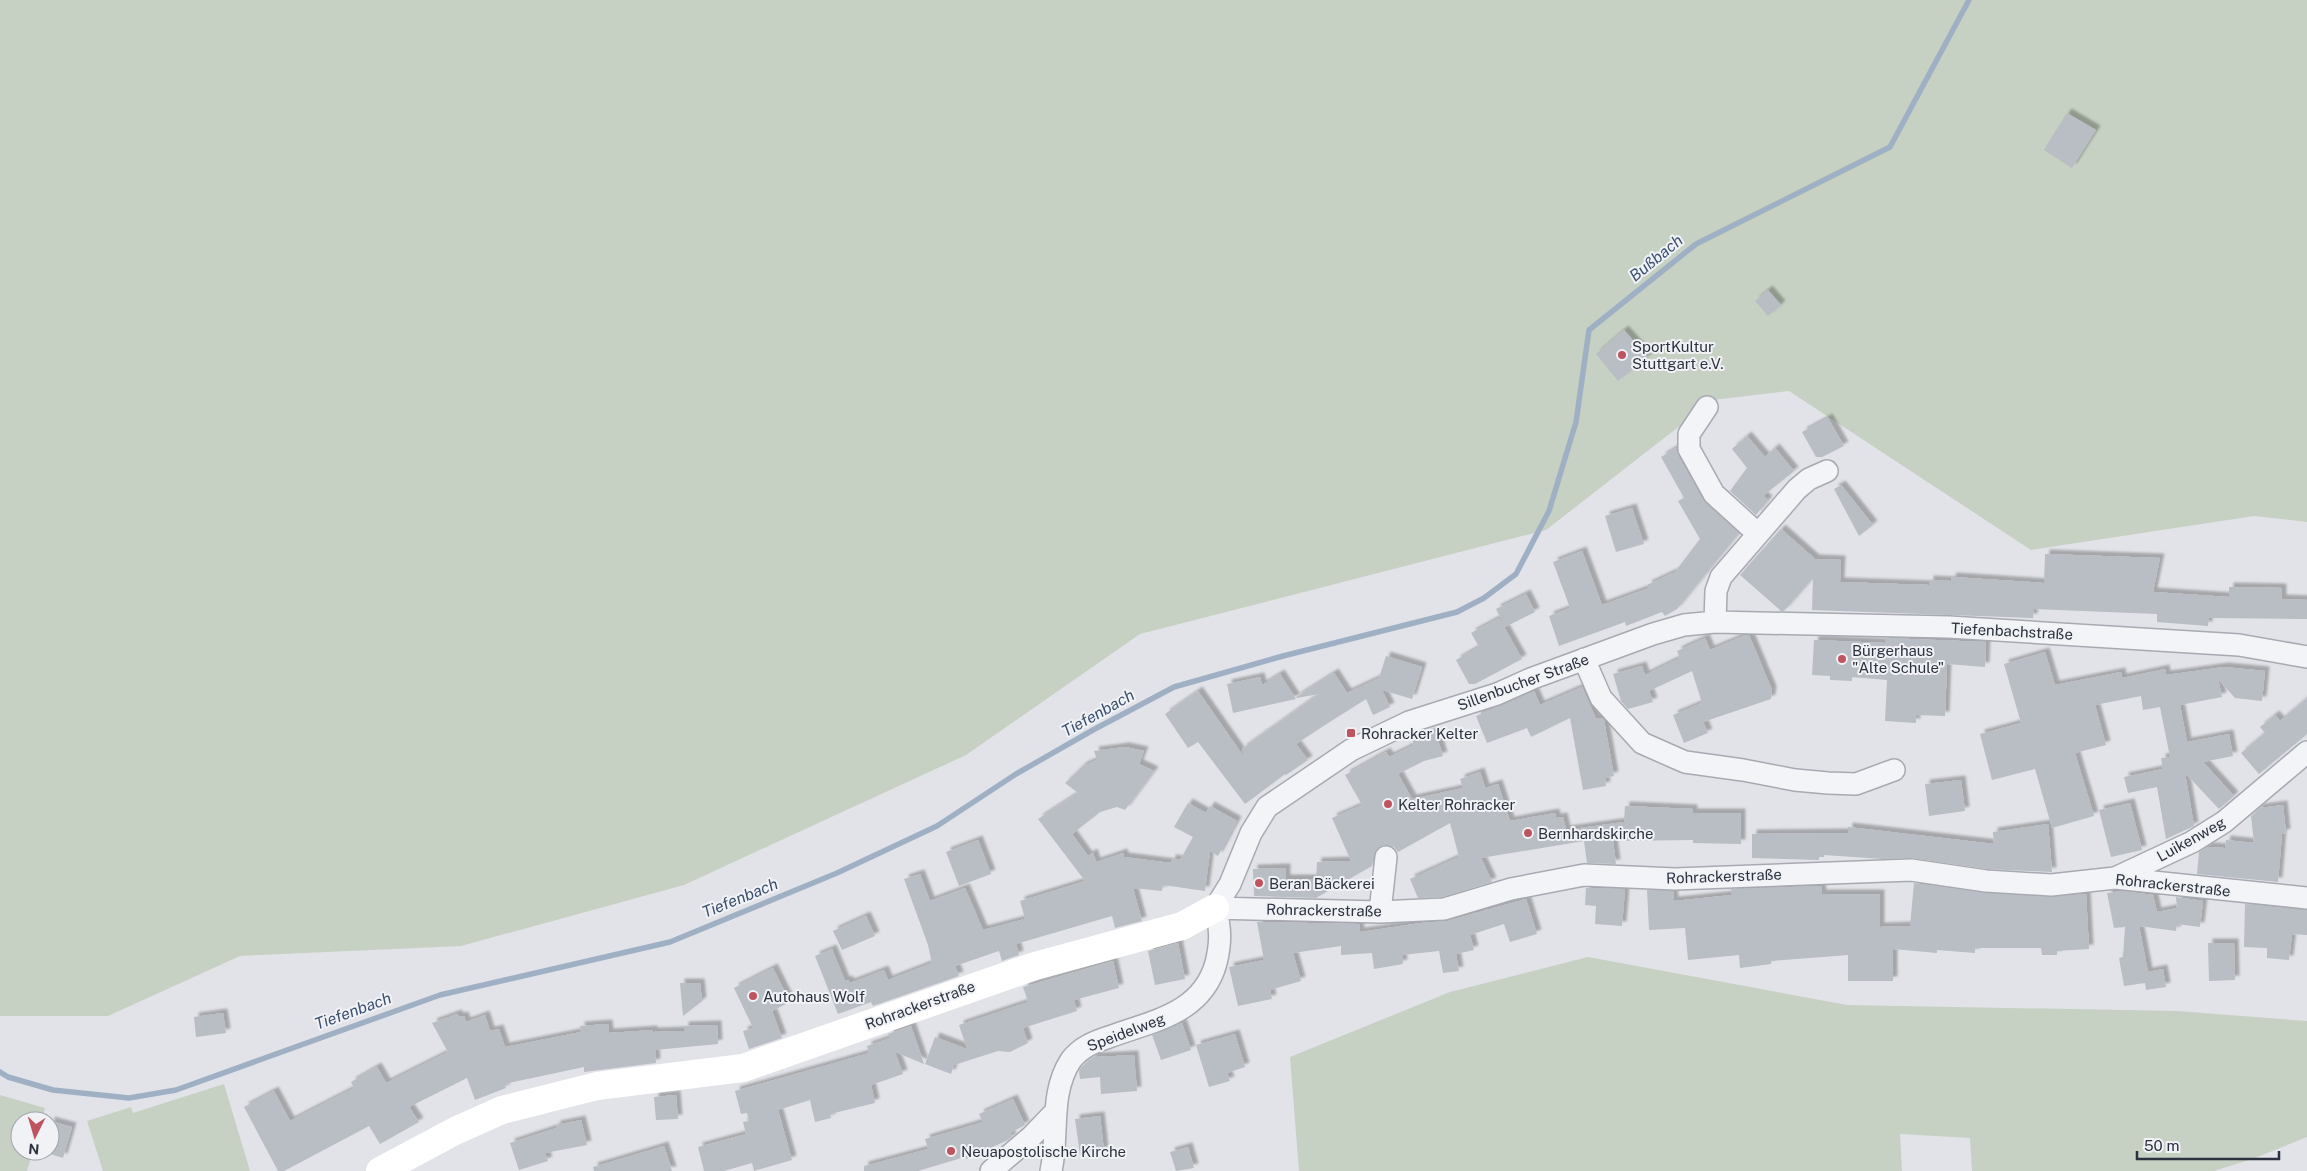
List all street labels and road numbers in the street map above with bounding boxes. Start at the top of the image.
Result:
street label: Tiefenbachstraße [1951,619,2073,643]
street label: Sillenbucher Straße [1455,650,1591,714]
street label: Luikenweg [2154,813,2228,865]
street label: Rohrackerstraße [1666,865,1782,887]
street label: Rohrackerstraße [2115,870,2231,900]
street label: Rohrackerstraße [1266,900,1382,920]
street label: Rohrackerstraße [863,977,977,1033]
street label: Speidelweg [1085,1009,1167,1055]

